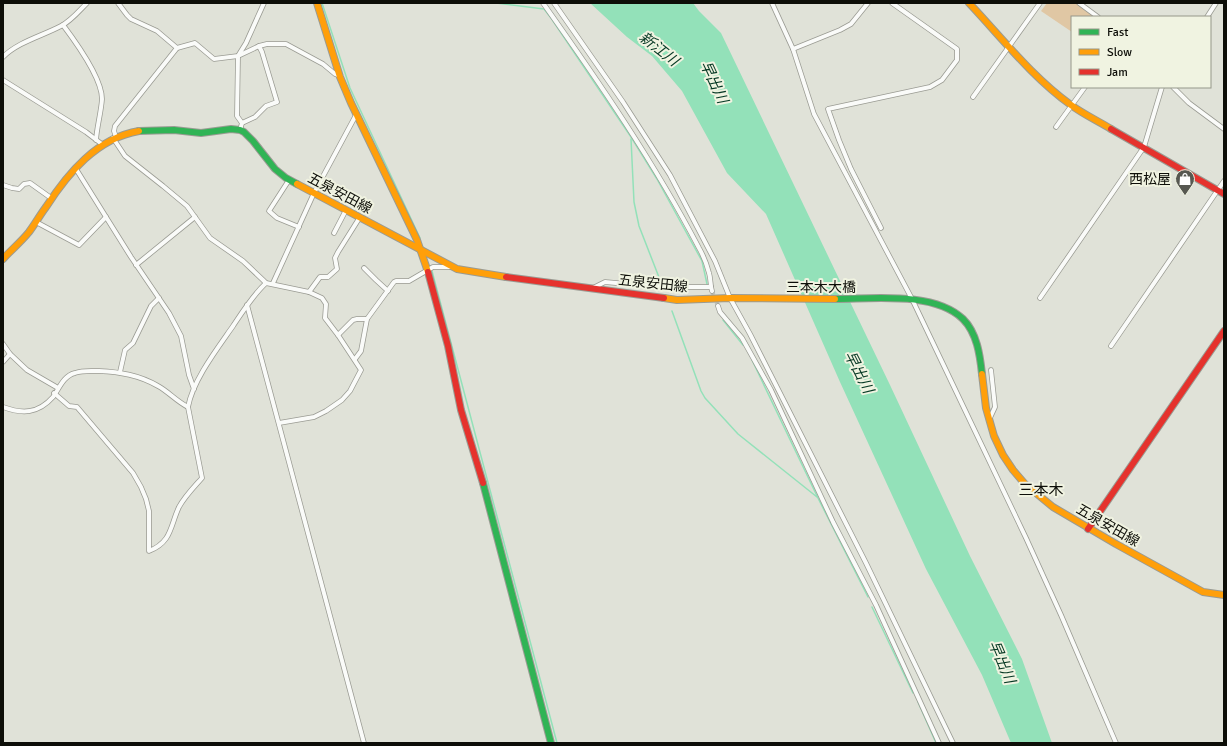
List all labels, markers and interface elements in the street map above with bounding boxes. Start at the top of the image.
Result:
legend [1071,16,1211,88]
text: Fast [1107,25,1128,40]
water label: 新江川 [636,28,684,71]
text: Slow [1107,45,1132,60]
water label: 早出川 [696,58,733,108]
text: Jam [1107,65,1128,80]
shop icon: 西松屋 [1174,168,1196,196]
street label: 五泉安田線 [305,170,375,217]
place label: 西松屋 [1129,171,1171,188]
street label: 五泉安田線 [617,271,689,296]
street label: 三本木大橋 [786,279,856,296]
water label: 早出川 [841,348,878,398]
district label: 三本木 [1018,481,1064,499]
street label: 五泉安田線 [1073,501,1142,550]
water label: 早出川 [985,638,1020,688]

